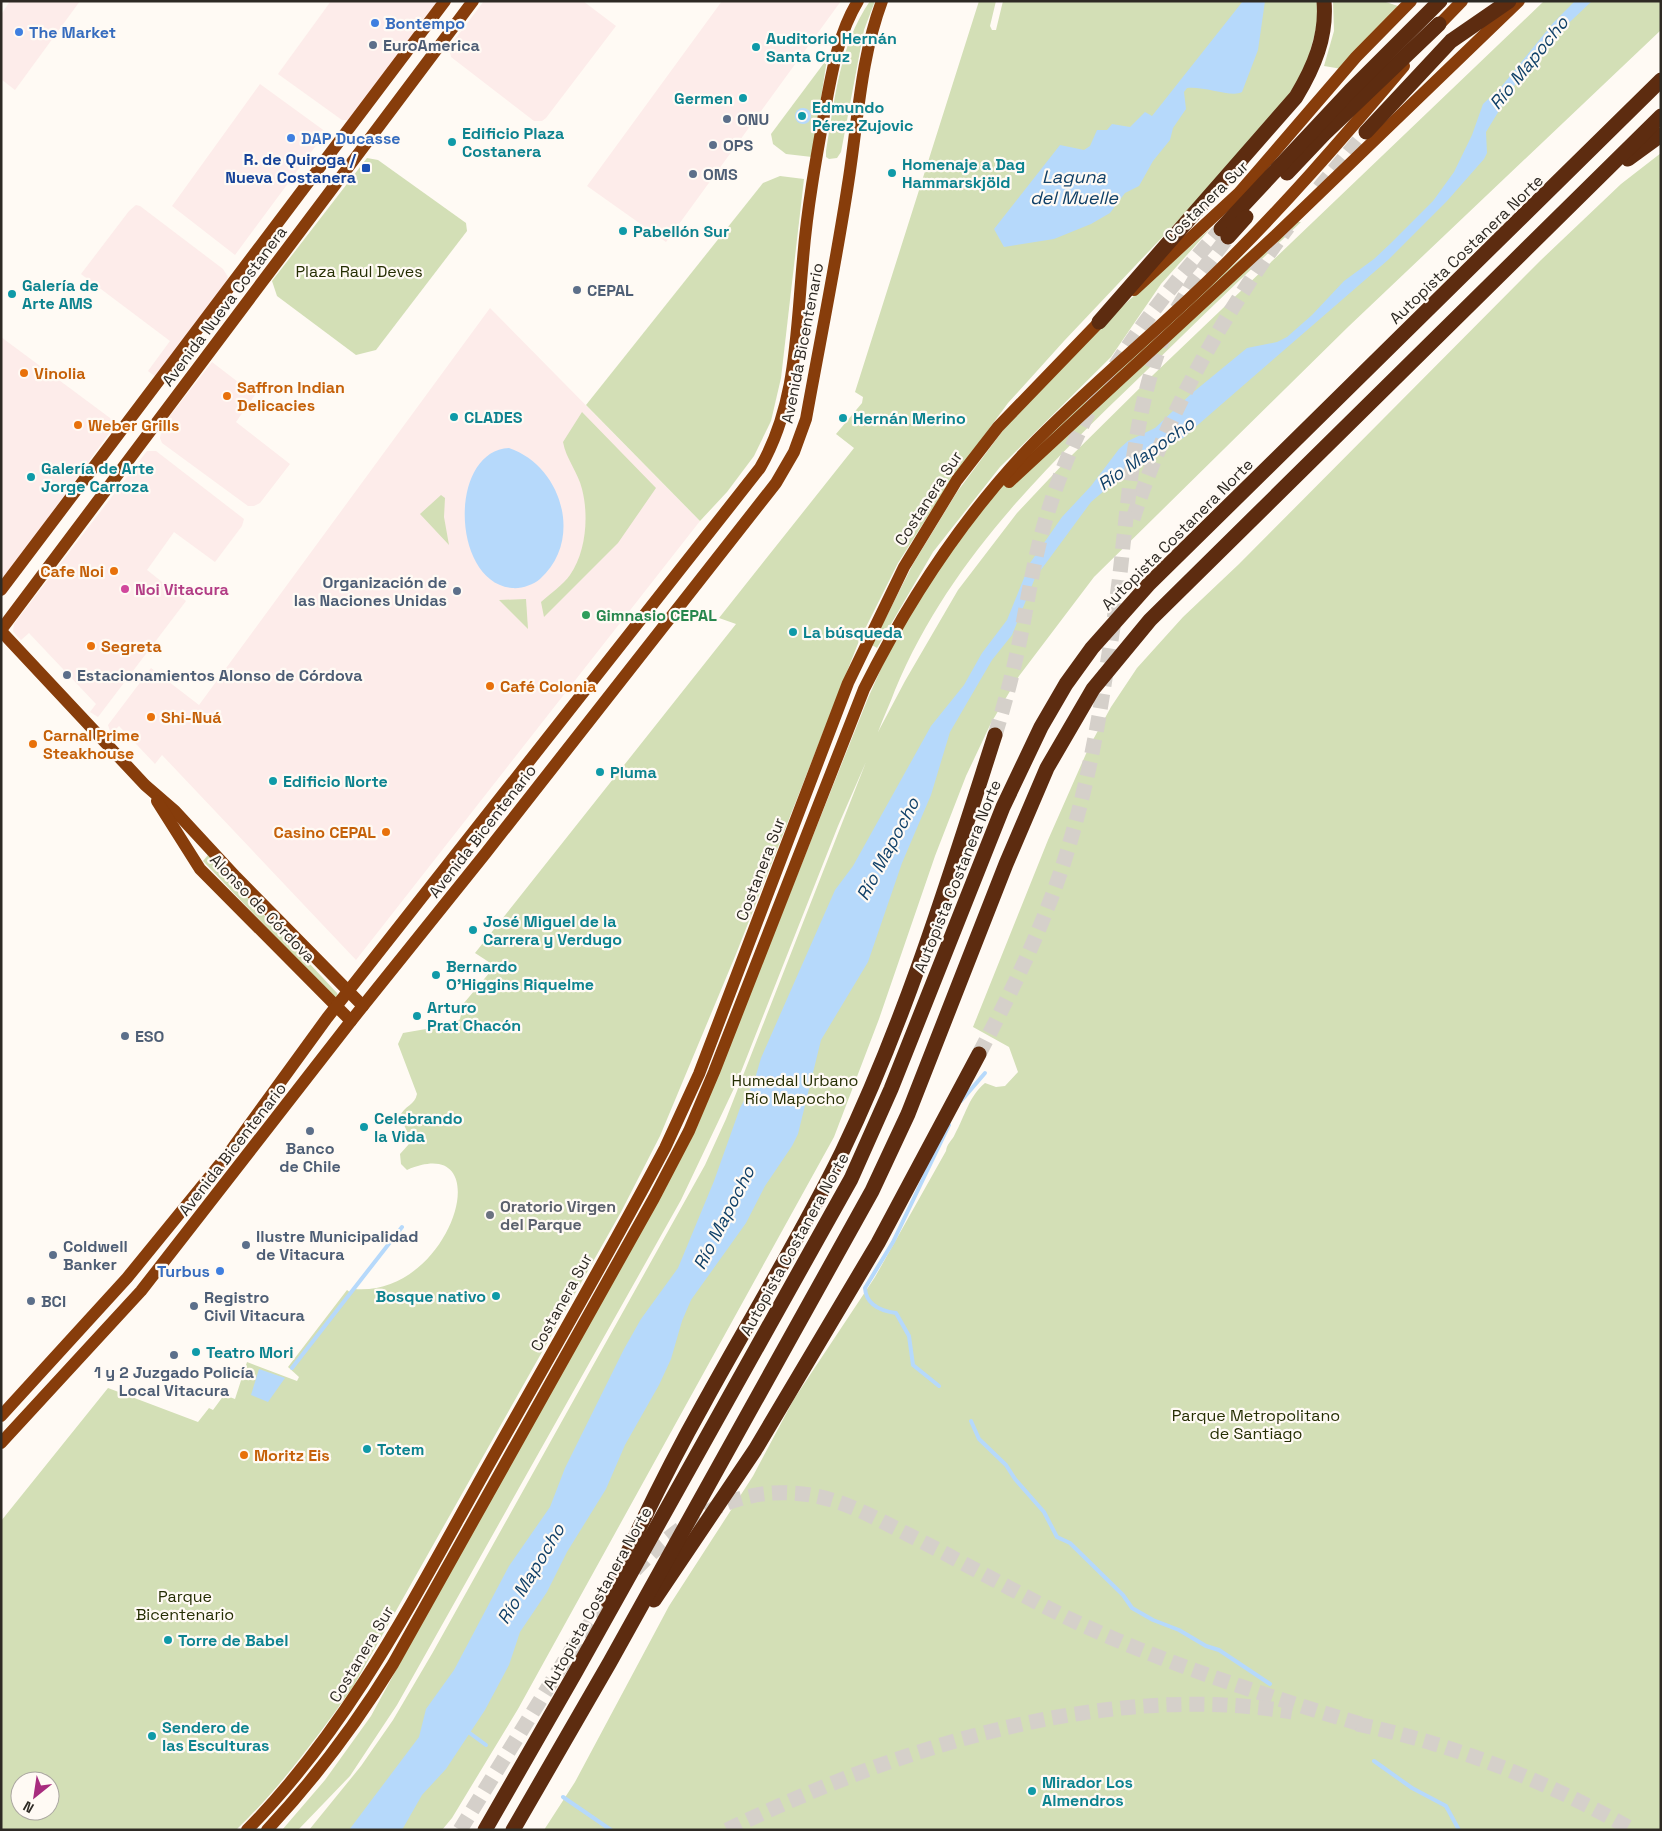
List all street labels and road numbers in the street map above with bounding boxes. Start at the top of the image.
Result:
street label: Costanera Sur [1160,156,1253,247]
street label: Autopista Costanera Norte [1385,170,1548,329]
street label: Avenida Nueva Costanera [157,222,292,391]
street label: Avenida Bicentenario [777,261,828,425]
street label: Costanera Sur [890,447,967,550]
street label: Autopista Costanera Norte [1097,454,1258,615]
street label: Avenida Bicentenario [424,760,541,902]
street label: Autopista Costanera Norte [909,777,1006,976]
street label: Costanera Sur [731,815,790,924]
street label: Alonso de Córdova [205,849,320,967]
street label: Avenida Bicentenario [174,1078,291,1220]
street label: Autopista Costanera Norte [735,1149,854,1340]
street label: Costanera Sur [526,1250,597,1355]
street label: Autopista Costanera Norte [538,1503,657,1694]
street label: Costanera Sur [324,1602,398,1706]

